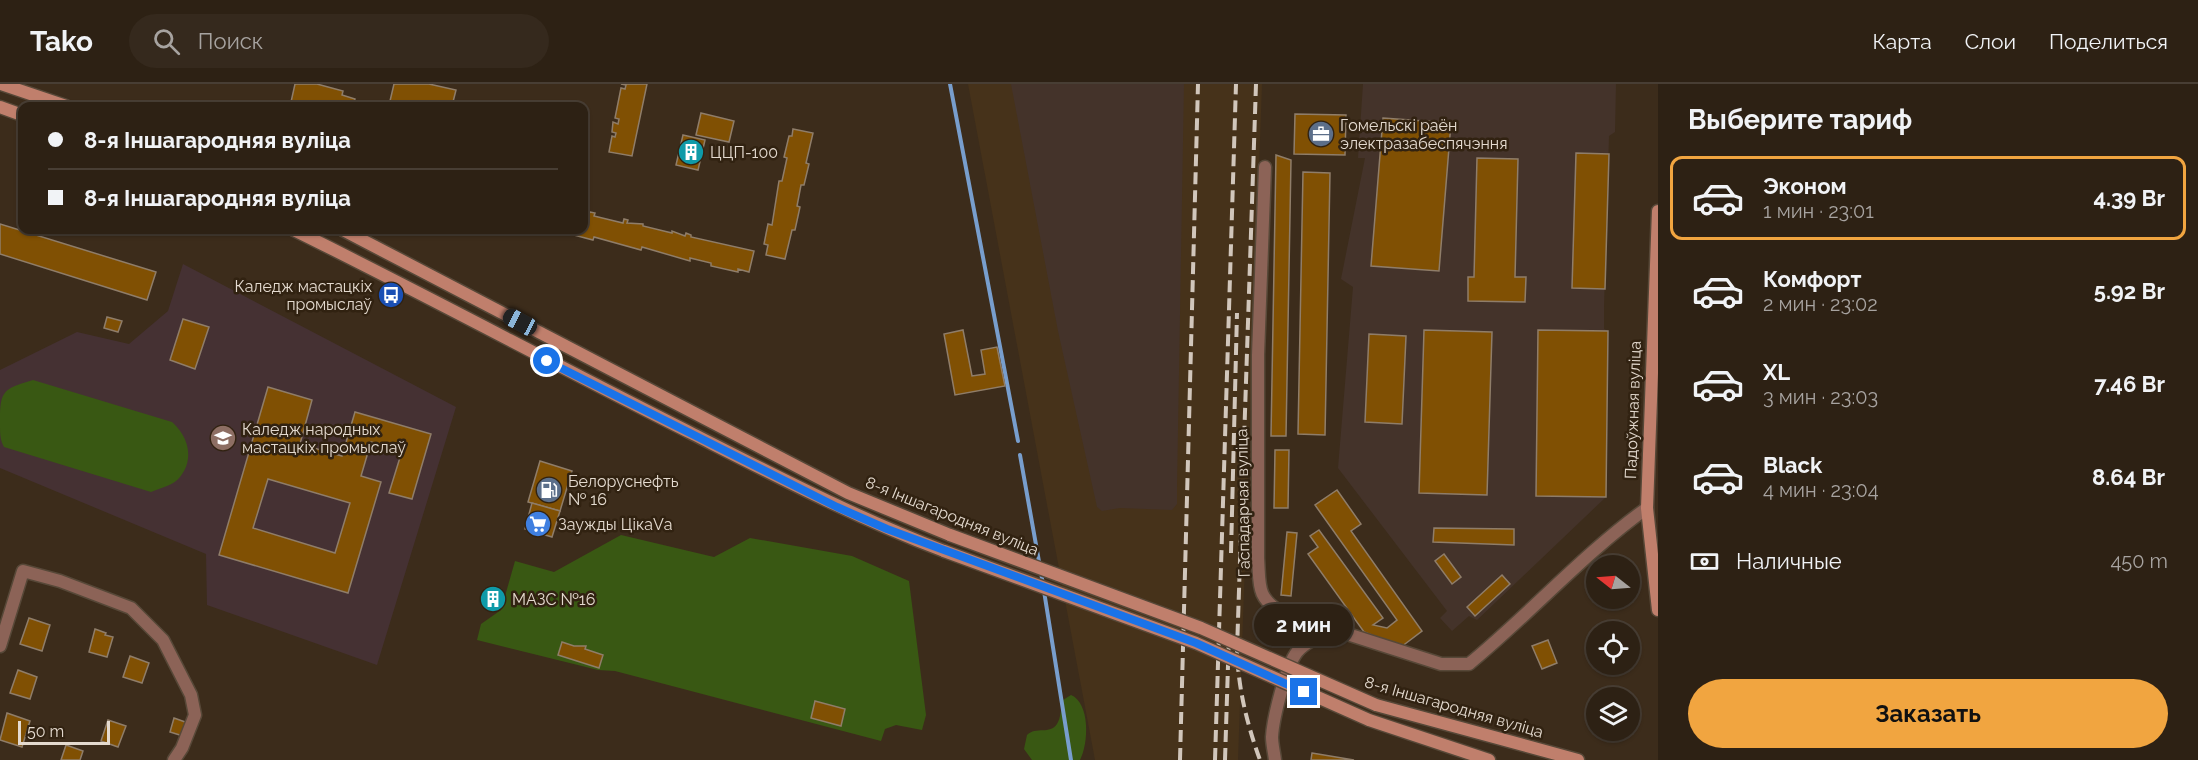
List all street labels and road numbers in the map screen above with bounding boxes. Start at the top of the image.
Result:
street label: Падоўжная вуліца [1621,341,1645,479]
street label: Гаспадарчая вуліца [1232,429,1254,577]
street label: 8-я Іншагародняя вуліца [863,473,1041,559]
street label: 8-я Іншагародняя вуліца [1362,672,1546,742]

